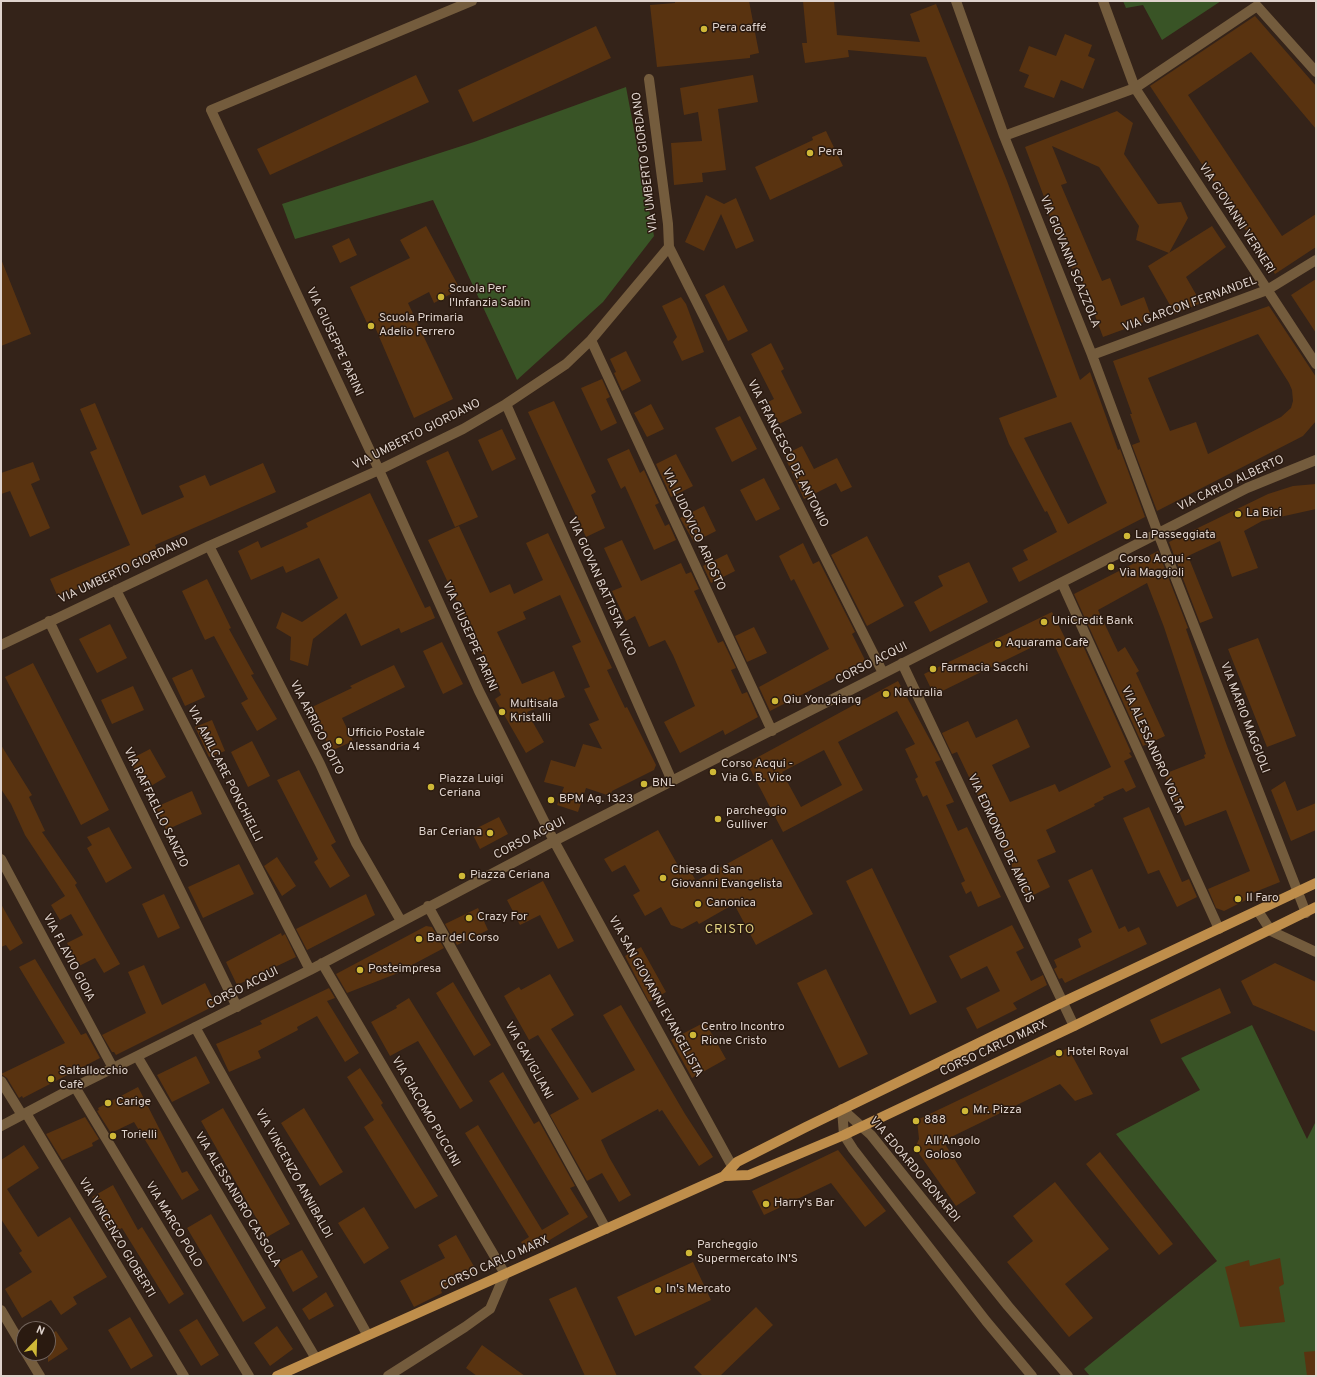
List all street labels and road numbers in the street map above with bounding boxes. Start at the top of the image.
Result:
street label: VIA UMBERTO GIORDANO [630,91,662,233]
street label: VIA GIOVANNI VERNERI [1195,161,1277,277]
street label: VIA GIOVANNI SCAZZOLA [1036,194,1102,330]
street label: VIA GARCON FERNANDEL [1121,274,1259,336]
street label: VIA GIUSEPPE PARINI [302,285,366,399]
street label: VIA FRANCESCO DE ANTONIO [743,378,831,530]
street label: VIA UMBERTO GIORDANO [351,396,483,474]
street label: VIA CARLO ALBERTO [1175,453,1287,515]
street label: VIA LUDOVICO ARIOSTO [658,466,728,594]
street label: VIA GIOVAN BATTISTA VICO [564,515,638,659]
street label: VIA UMBERTO GIORDANO [57,535,191,607]
street label: VIA GIUSEPPE PARINI [438,580,500,694]
street label: CORSO ACQUI [834,640,910,688]
street label: VIA MARIO MAGGIOLI [1216,660,1272,776]
street label: VIA ARRIGO BOITO [286,678,346,778]
street label: VIA ALESSANDRO VOLTA [1117,684,1187,816]
street label: VIA AMILCARE PONCHIELLI [183,704,265,844]
street label: VIA RAFFAELLO SANZIO [120,745,190,871]
street label: VIA EDMONDO DE AMICIS [964,772,1036,906]
street label: CORSO ACQUI [492,815,568,863]
street label: VIA FLAVIO GIOIA [39,912,97,1004]
street label: VIA SAN GIOVANNI EVANGELISTA [605,914,705,1080]
street label: CORSO ACQUI [205,965,281,1013]
street label: CORSO CARLO MARX [938,1018,1050,1080]
street label: VIA GAVIGLIANI [501,1020,555,1102]
street label: VIA GIACOMO PUCCINI [388,1054,462,1170]
street label: VIA VINCENZO ANNIBALDI [251,1107,335,1241]
street label: VIA EDOARDO BONARDI [866,1114,962,1226]
street label: VIA ALESSANDRO CASSOLA [191,1130,283,1270]
street label: VIA VINCENZO GIOBERTI [74,1175,158,1301]
street label: VIA MARCO POLO [142,1179,204,1271]
street label: CORSO CARLO MARX [439,1234,551,1294]

